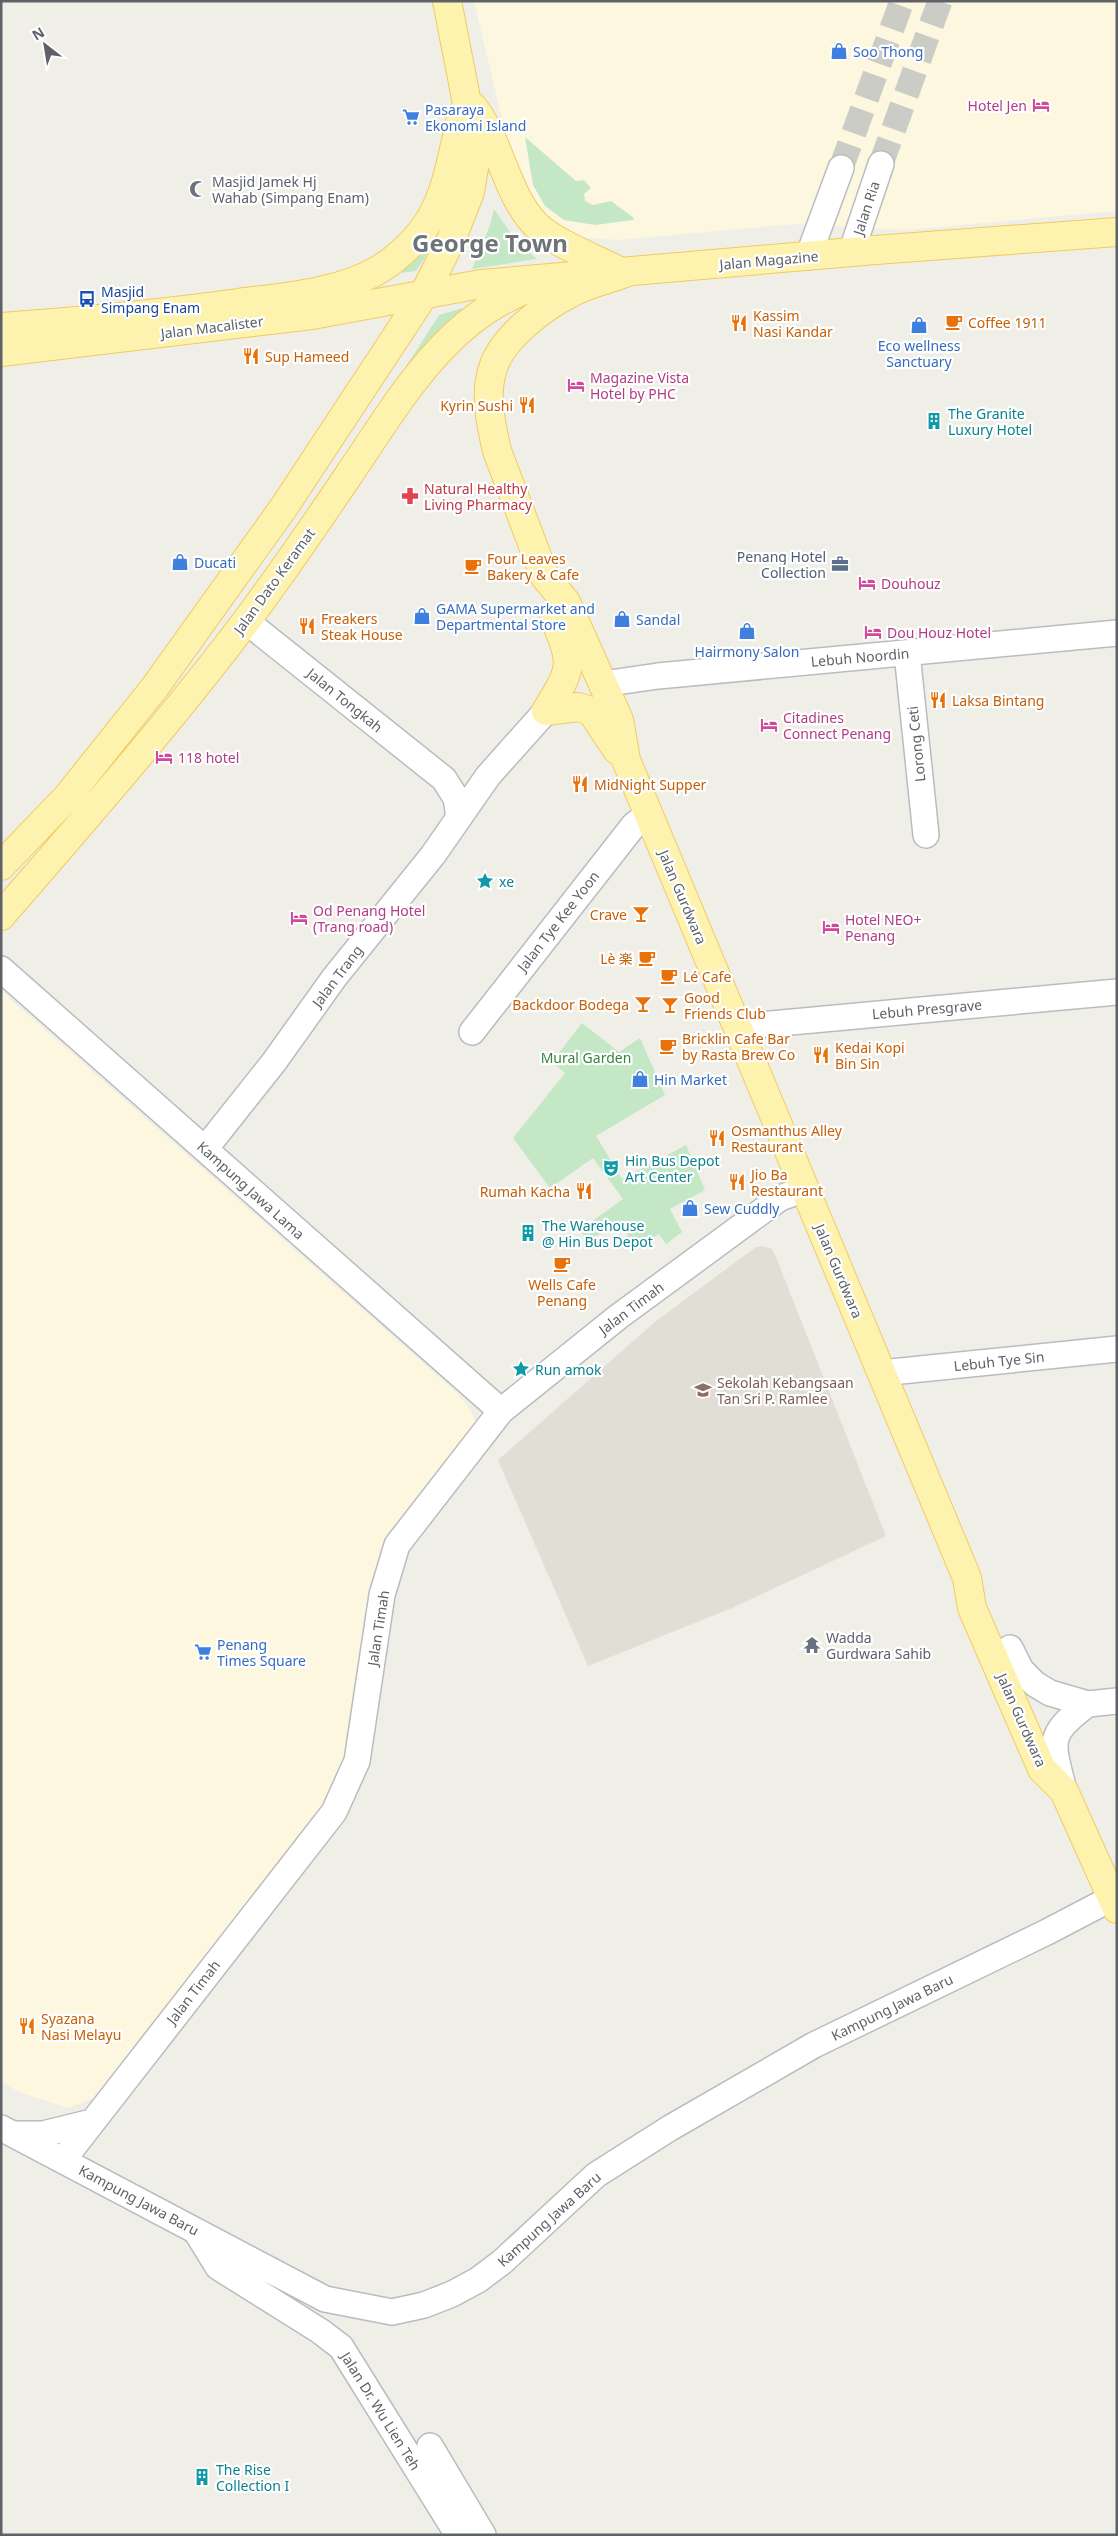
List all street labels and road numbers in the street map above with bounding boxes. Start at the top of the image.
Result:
street label: Jalan Ria [848,179,884,239]
street label: Jalan Magazine [717,246,819,274]
street label: Jalan Macalister [158,311,265,343]
street label: Jalan Dato Keramat [228,524,319,639]
street label: Lebuh Noordin [810,643,910,671]
street label: Jalan Tongkah [302,662,387,736]
street label: Lorong Ceti [903,705,929,783]
street label: Jalan Gurdwara [654,845,711,947]
street label: Jalan Tye Kee Yoon [512,867,603,977]
street label: Jalan Trang [306,941,367,1013]
street label: Lebuh Presgrave [871,995,983,1023]
street label: Kampung Jawa Lama [193,1137,309,1243]
street label: Jalan Gurdwara [810,1219,867,1321]
street label: Jalan Timah [593,1277,667,1340]
street label: Lebuh Tye Sin [953,1347,1045,1375]
street label: Jalan Timah [362,1589,393,1669]
street label: Jalan Gurdwara [992,1668,1051,1770]
street label: Jalan Timah [161,1956,224,2030]
street label: Kampung Jawa Baru [828,1969,956,2045]
street label: Kampung Jawa Baru [76,2160,202,2240]
street label: Kampung Jawa Baru [493,2167,605,2271]
street label: Jalan Dr. Wu Lien Teh [336,2346,425,2474]

